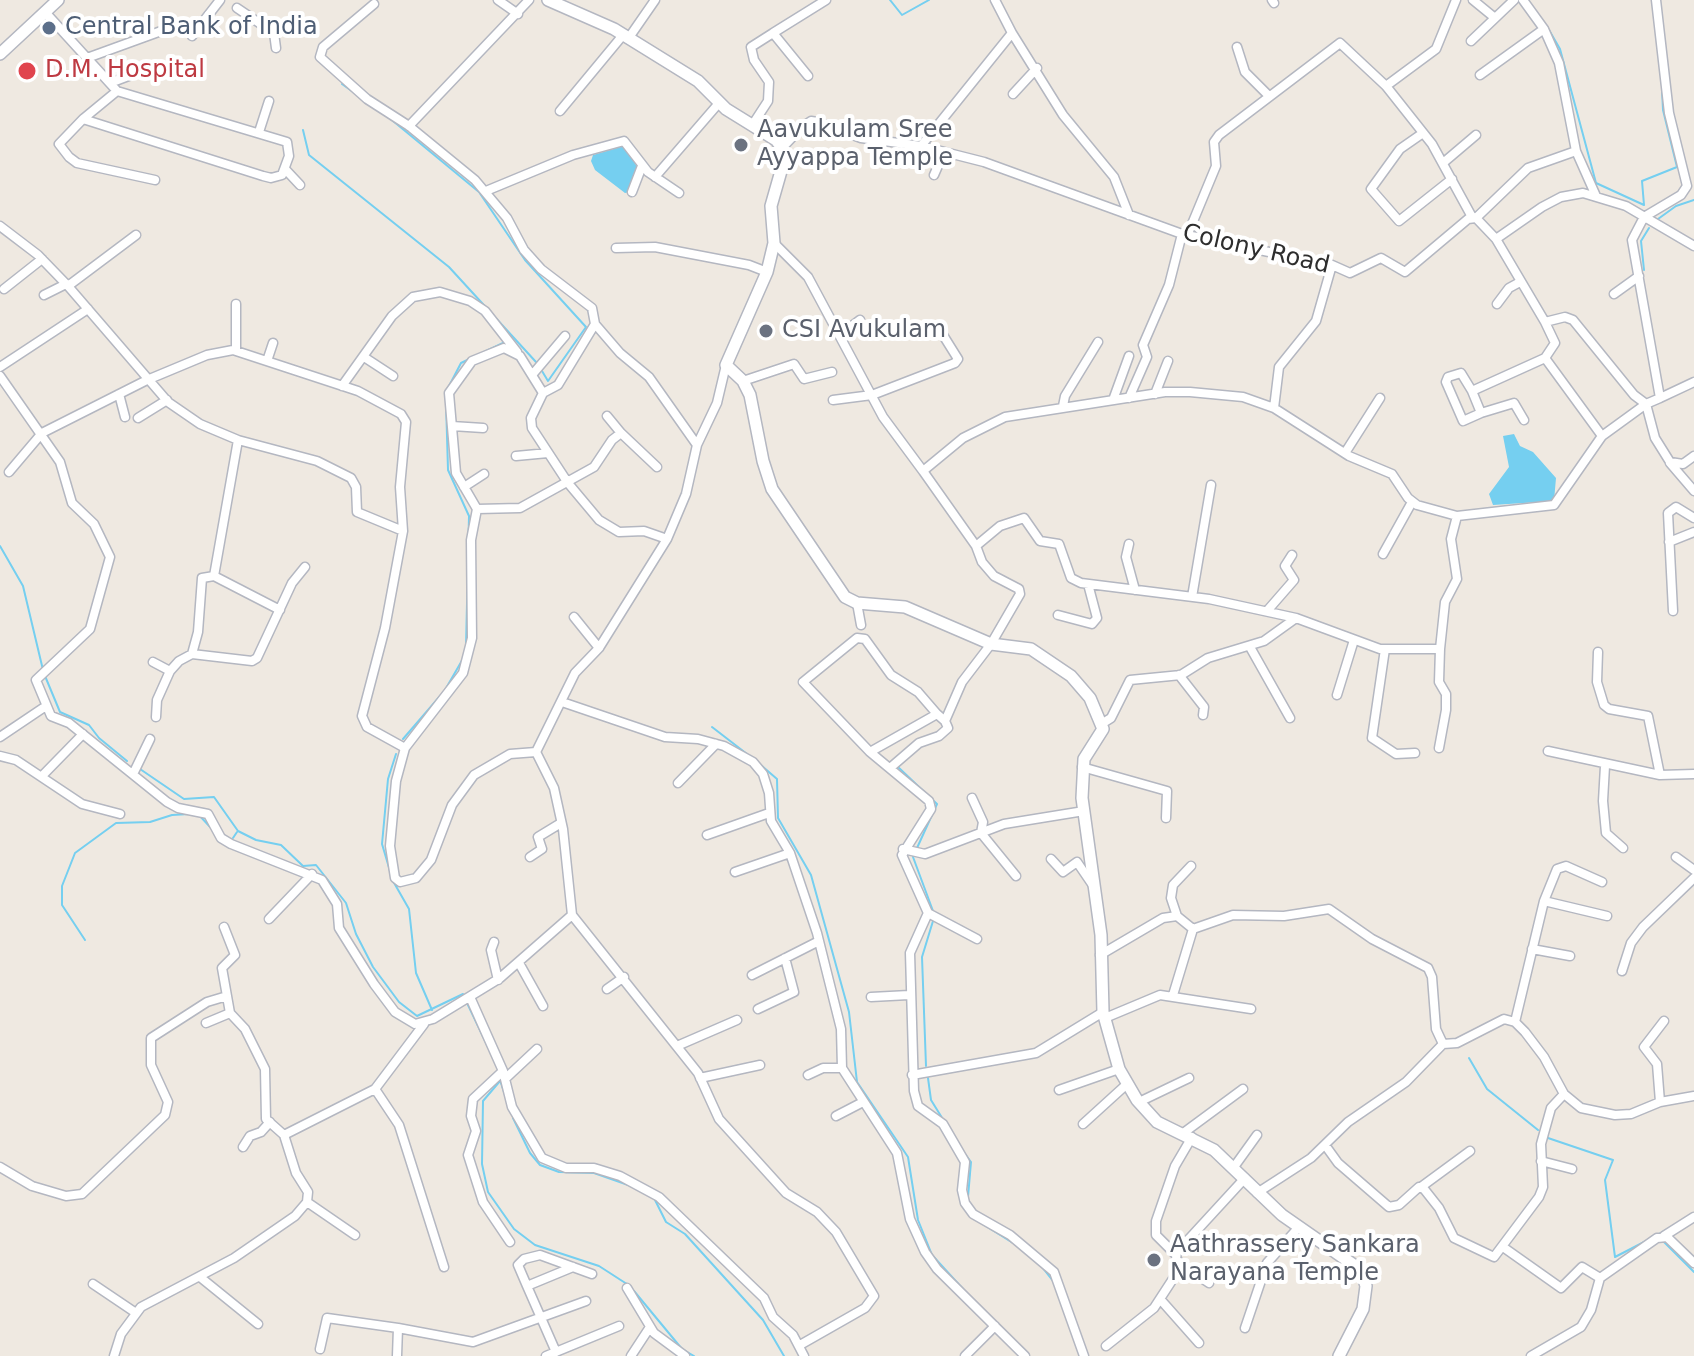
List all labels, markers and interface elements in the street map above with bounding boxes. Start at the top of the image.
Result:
place label: Central Bank of India [65,14,318,42]
marker: Central Bank of India [40,19,58,37]
place label: D.M. Hospital [45,57,205,85]
marker: D.M. Hospital [16,60,38,82]
place label: Aavukulam Sree Ayyappa Temple [757,117,953,173]
marker: Aavukulam Sree Ayyappa Temple [732,136,750,154]
street label: Colony Road [1180,219,1332,281]
place label: CSI Avukulam [782,317,946,345]
marker: CSI Avukulam [757,322,775,340]
place label: Aathrassery Sankara Narayana Temple [1170,1232,1420,1288]
marker: Aathrassery Sankara Narayana Temple [1145,1251,1163,1269]

